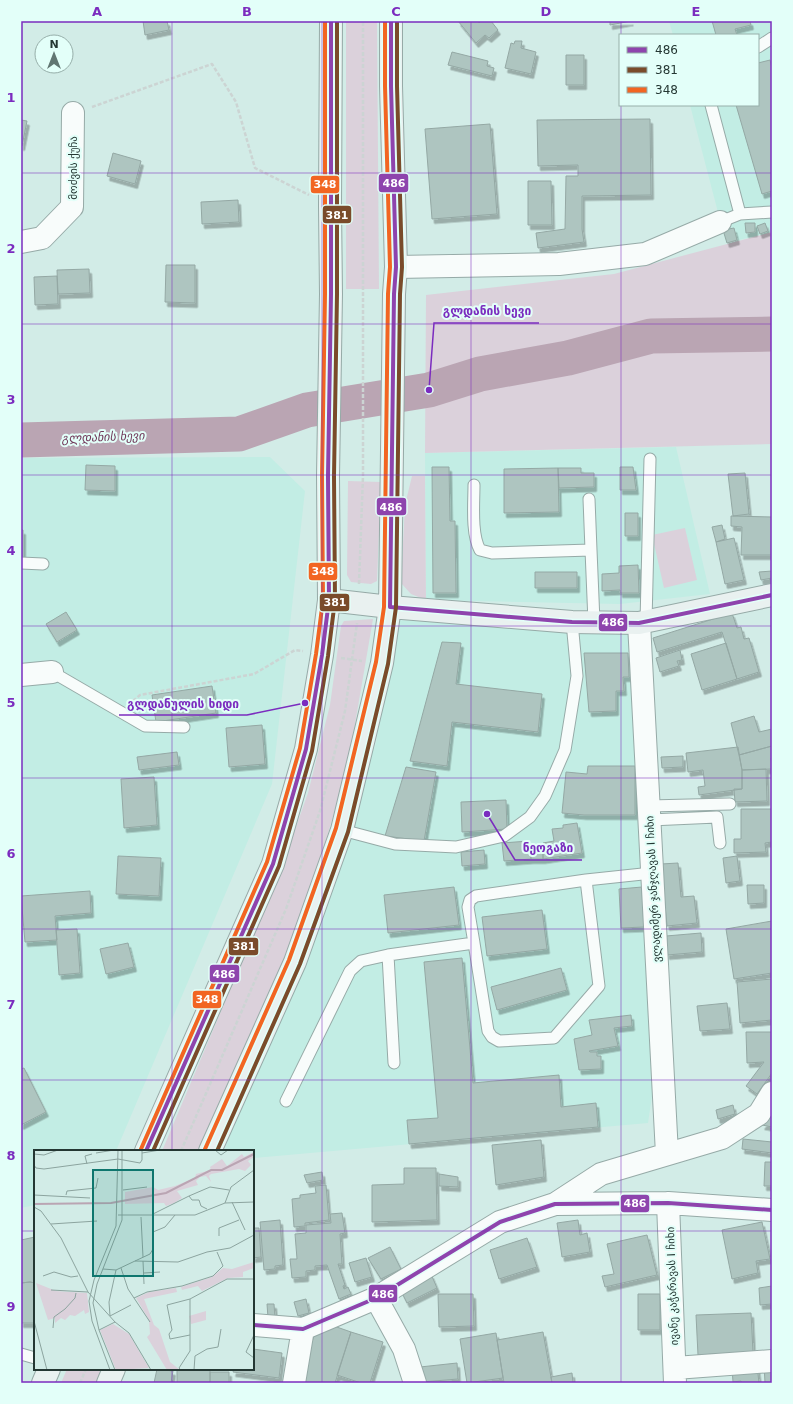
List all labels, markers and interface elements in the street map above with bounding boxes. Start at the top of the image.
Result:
text: A [92,4,102,19]
text: B [242,4,252,19]
text: C [391,4,401,19]
text: D [541,4,552,19]
text: E [692,4,700,19]
north arrow [34,34,74,74]
legend [619,34,759,106]
text: N [49,38,59,51]
text: 486 [655,43,678,57]
text: 381 [655,63,678,77]
text: 348 [655,83,678,97]
text: 1 [6,90,16,105]
street label: მოძვის ქუჩა [67,136,80,200]
line badge: 486 [378,173,409,193]
line badge: 348 [310,175,340,194]
text: 486 [383,177,406,190]
text: 348 [314,178,336,191]
line badge: 381 [322,205,352,224]
text: 381 [326,209,348,222]
text: 2 [6,241,16,256]
callout: გლდანის ხევი [434,299,539,323]
text: გლდანის ხევი [443,304,532,318]
text: 3 [6,392,16,407]
water label: გლდანის ხევი [61,429,145,445]
line badge: 486 [376,497,407,516]
text: 486 [380,501,403,514]
text: 4 [6,543,16,558]
line badge: 348 [308,562,338,581]
text: 348 [312,565,334,578]
line badge: 381 [319,593,350,612]
text: 381 [324,596,346,609]
line badge: 486 [598,613,628,632]
text: 486 [602,616,625,629]
callout: გლდანულის ხიდი [119,691,247,715]
text: 5 [6,695,16,710]
text: გლდანულის ხიდი [127,697,239,711]
street label: ვლადიმერ ჯანჯღავას I ჩიხი [643,815,664,963]
callout: ნეოგაზი [515,836,582,860]
text: ნეოგაზი [523,841,574,855]
text: 6 [6,846,16,861]
line badge: 381 [228,937,259,956]
text: 381 [233,940,255,953]
line badge: 486 [209,964,240,983]
text: 486 [213,968,236,981]
line badge: 348 [192,990,222,1009]
text: 348 [196,993,218,1006]
text: 7 [6,997,16,1012]
text: 8 [6,1148,16,1163]
inset map [34,1150,254,1370]
line badge: 486 [620,1194,650,1213]
text: 486 [624,1197,647,1210]
street label: ივანე კაჭარავას I ჩიხი [664,1226,681,1346]
line badge: 486 [368,1284,398,1303]
text: 486 [372,1288,395,1301]
text: 9 [6,1299,16,1314]

